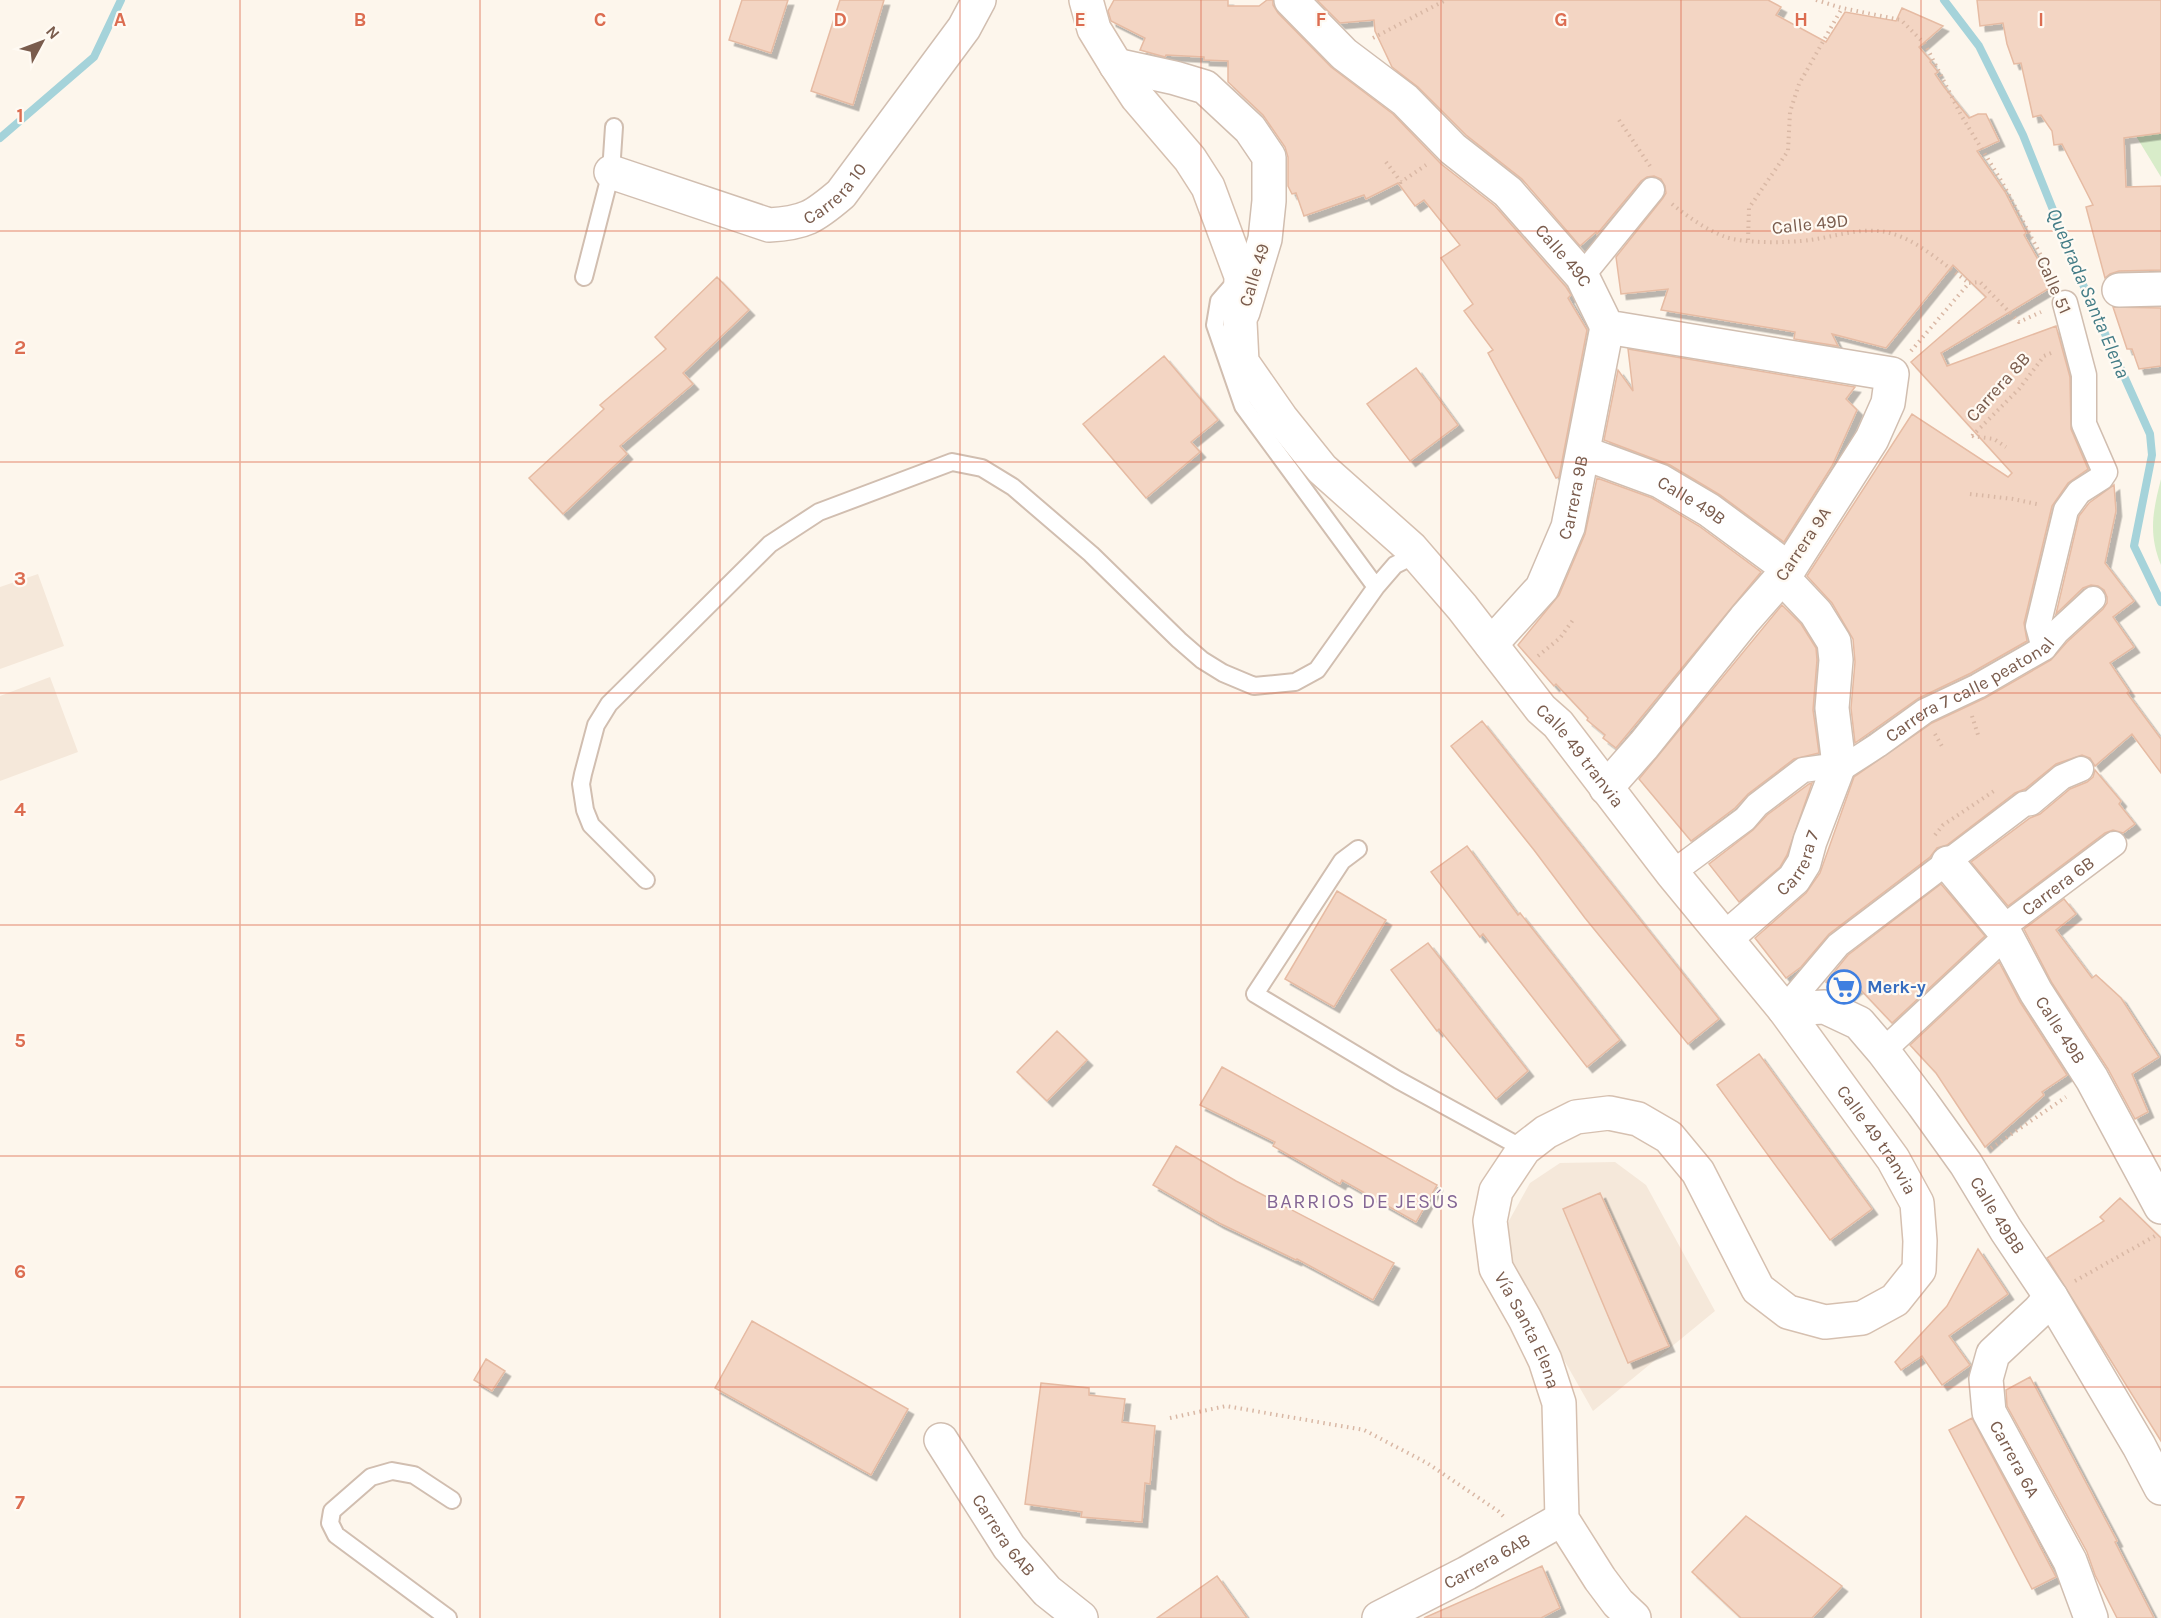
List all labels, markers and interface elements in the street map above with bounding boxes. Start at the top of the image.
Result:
text: A [114,8,127,31]
text: B [354,8,366,31]
text: C [594,8,606,31]
text: D [833,8,847,31]
text: E [1074,8,1086,31]
text: F [1316,8,1327,31]
text: G [1554,8,1568,31]
text: H [1794,8,1808,31]
text: I [2038,8,2044,31]
north arrow [12,12,72,72]
text: N [42,22,64,43]
text: 1 [16,104,24,127]
street label: Carrera 10 [800,158,871,229]
water label: Quebrada Santa Elena [2042,205,2135,382]
street label: Calle 49D [1771,209,1849,239]
street label: Calle 49C [1530,220,1597,290]
street label: Calle 49 [1234,241,1274,309]
street label: Calle 51 [2032,253,2076,317]
text: 2 [14,336,26,359]
street label: Carrera 8B [1961,348,2035,426]
street label: Carrera 9B [1553,453,1593,543]
street label: Calle 49B [1653,471,1730,530]
street label: Carrera 9A [1770,503,1836,585]
text: 3 [14,567,26,590]
street label: Carrera 7 calle peatonal [1881,633,2059,747]
street label: Calle 49 tranvia [1531,699,1629,812]
text: 4 [14,798,26,821]
street label: Carrera 7 [1772,827,1824,901]
street label: Carrera 6B [2017,852,2099,920]
supermarket icon: Merk-y [1826,969,1862,1005]
place label: Merk-y [1867,976,1926,998]
street label: Calle 49B [2030,992,2090,1068]
text: 5 [14,1029,26,1052]
street label: Calle 49 tranvia [1832,1081,1921,1198]
street label: Calle 49BB [1965,1172,2030,1258]
district label: BARRIOS DE JESÚS [1266,1189,1460,1213]
text: 6 [14,1260,26,1283]
street label: Vía Santa Elena [1489,1268,1565,1391]
street label: Carrera 6A [1985,1417,2044,1501]
street label: Carrera 6AB [967,1490,1040,1581]
text: 7 [15,1491,25,1514]
street label: Carrera 6AB [1440,1528,1534,1594]

